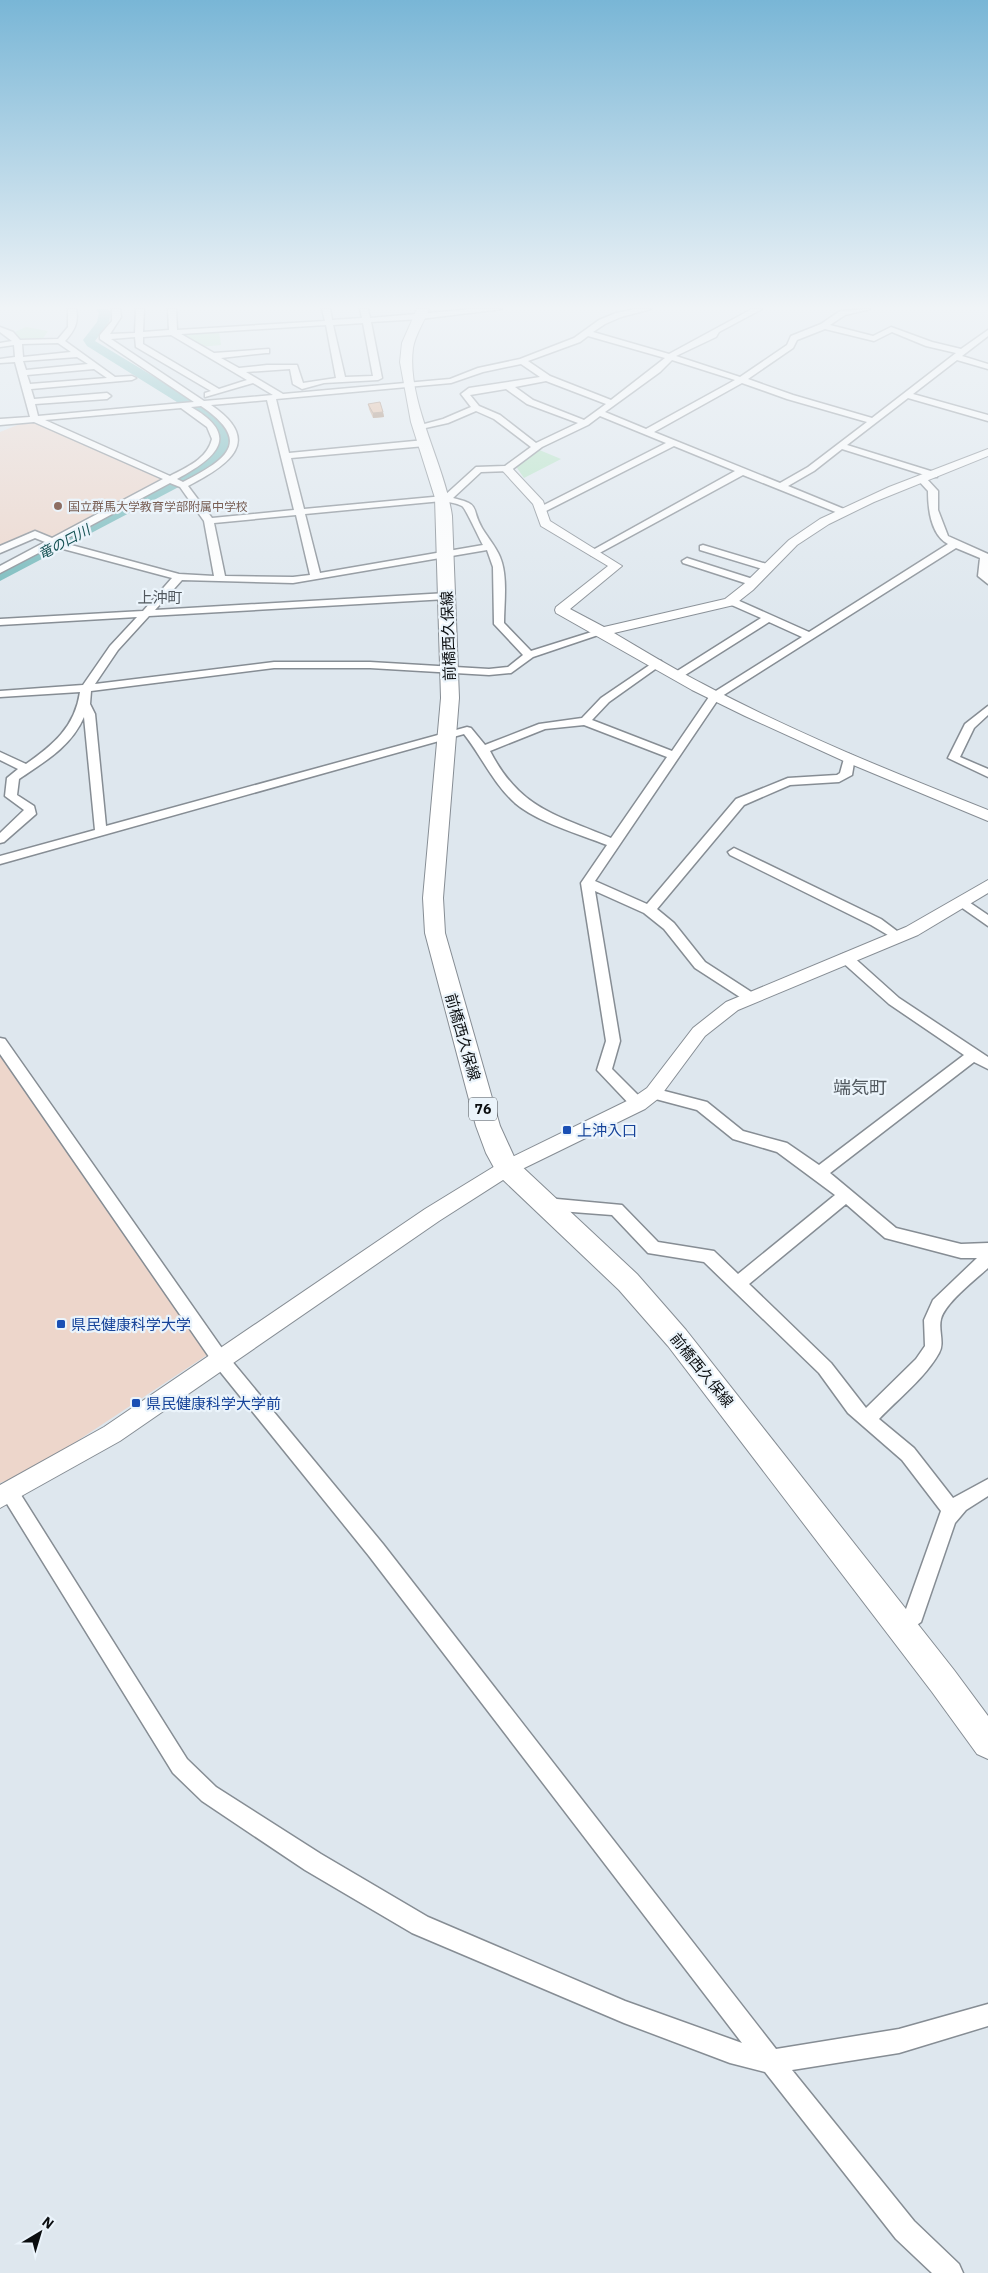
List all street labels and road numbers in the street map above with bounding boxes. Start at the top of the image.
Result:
street label: 前橋西久保線 [437,591,459,681]
street label: 前橋西久保線 [441,991,485,1083]
road number: 76 [469,1098,497,1120]
street label: 前橋西久保線 [666,1329,738,1411]

